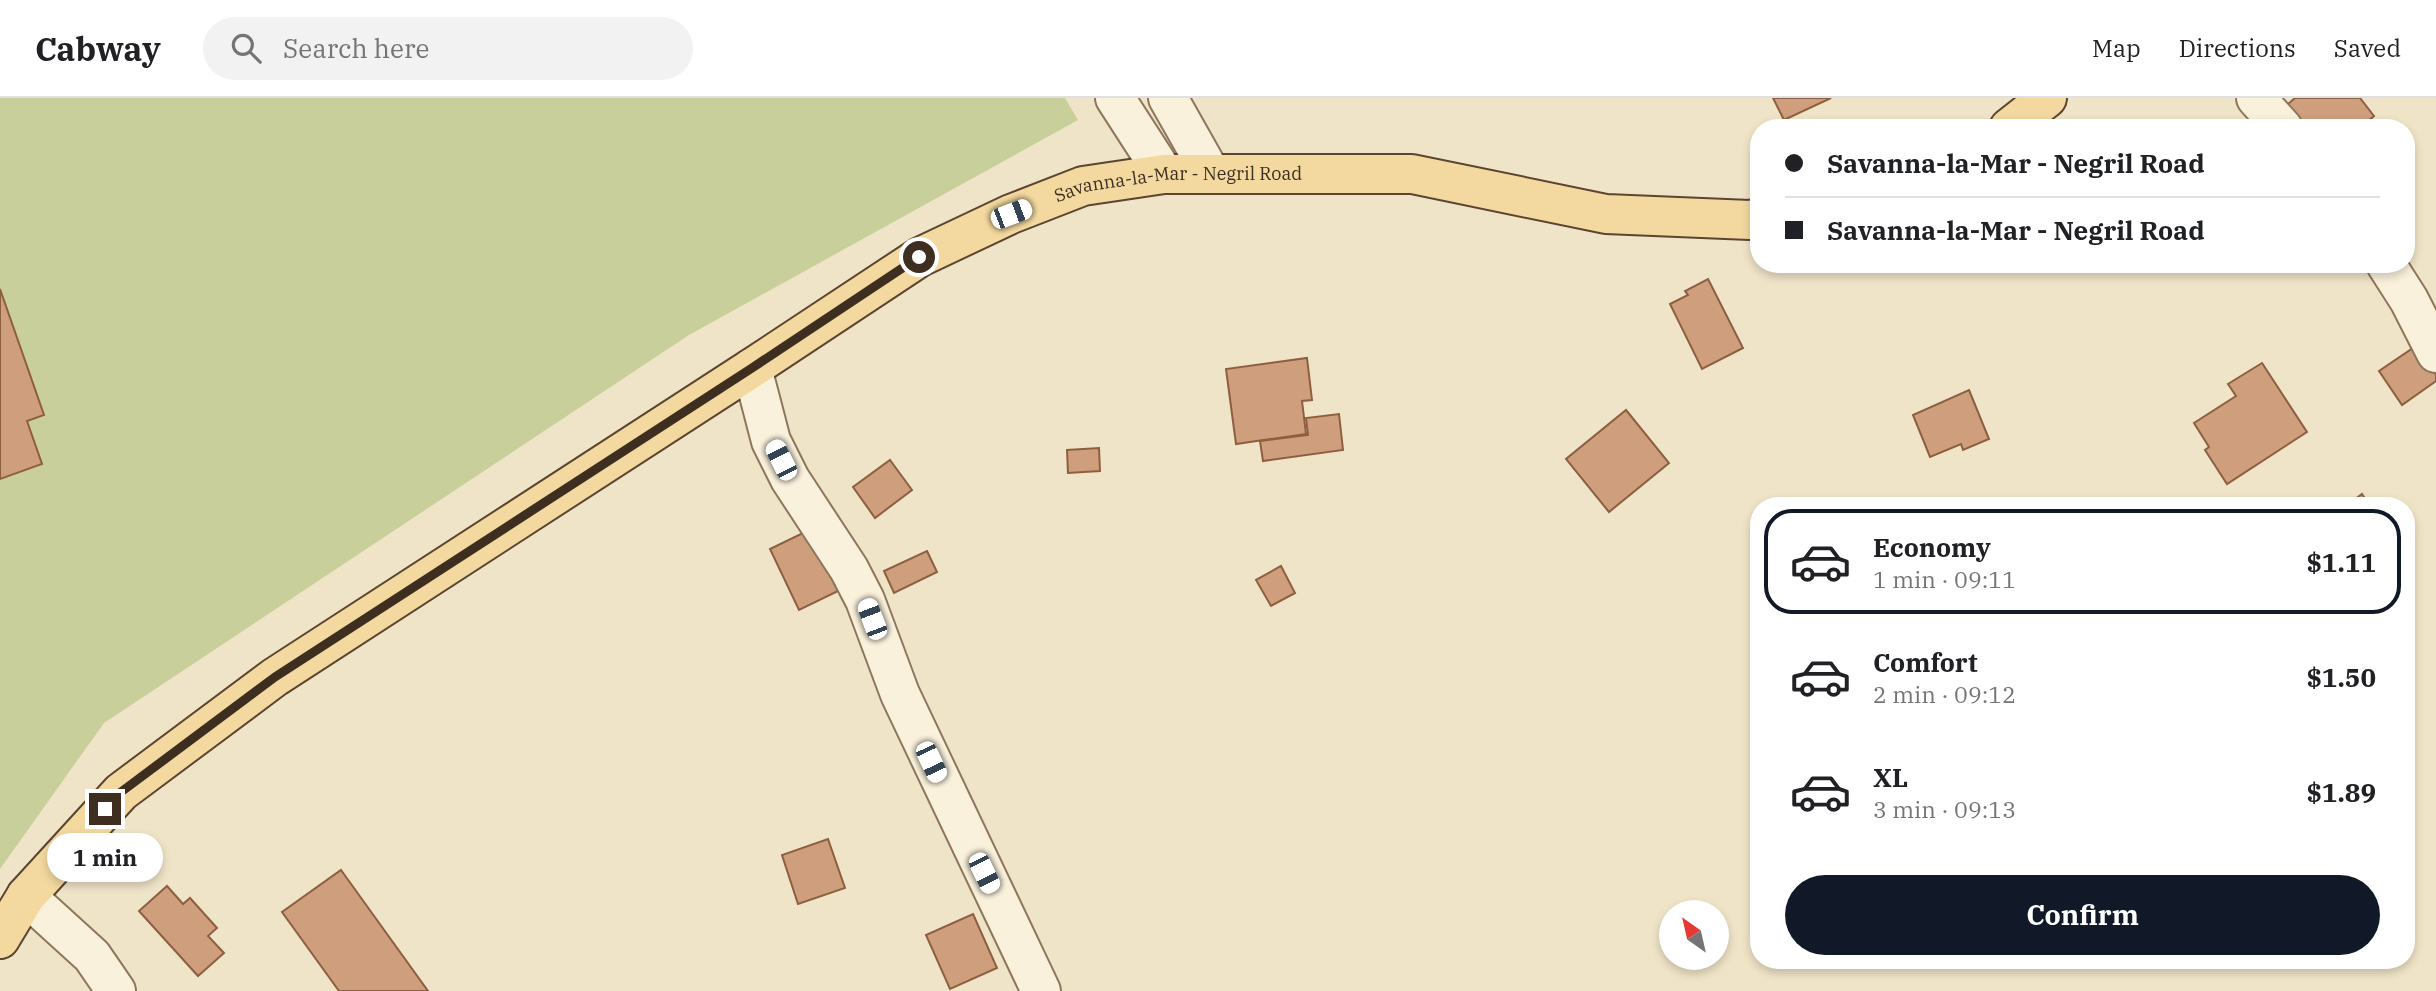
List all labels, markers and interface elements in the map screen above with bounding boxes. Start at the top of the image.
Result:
search box [203,17,693,80]
text: Cabway [35,27,161,70]
icon: search [227,29,265,67]
text: Search here [283,31,429,65]
text: Map [2092,32,2141,64]
text: Directions [2179,32,2296,64]
text: Saved [2334,32,2401,64]
text: Savanna-la-Mar - Negril Road [1827,146,2205,180]
street label: Savanna-la-Mar - Negril Road [1051,161,1302,207]
car [988,197,1035,231]
text: Savanna-la-Mar - Negril Road [1827,213,2205,247]
route start [903,241,935,273]
car [763,437,800,483]
icon: car [1789,530,1852,593]
text: Economy [1873,530,1991,564]
text: $1.11 [2306,545,2376,579]
text: 1 min · 09:11 [1873,564,2016,594]
car [855,596,890,642]
icon: car [1789,645,1852,708]
text: Comfort [1873,645,1978,679]
text: $1.50 [2306,660,2376,694]
text: 2 min · 09:12 [1873,679,2016,709]
car [913,739,950,785]
icon: car [1789,760,1852,823]
text: XL [1873,760,1908,794]
text: $1.89 [2306,775,2376,809]
route end [89,793,121,825]
text: 3 min · 09:13 [1873,794,2016,824]
callout: 1 min [47,834,163,882]
text: 1 min [73,842,137,872]
car [966,850,1003,896]
button: Confirm [1785,875,2380,955]
north arrow [1659,900,1729,970]
map controls [1659,900,1729,970]

